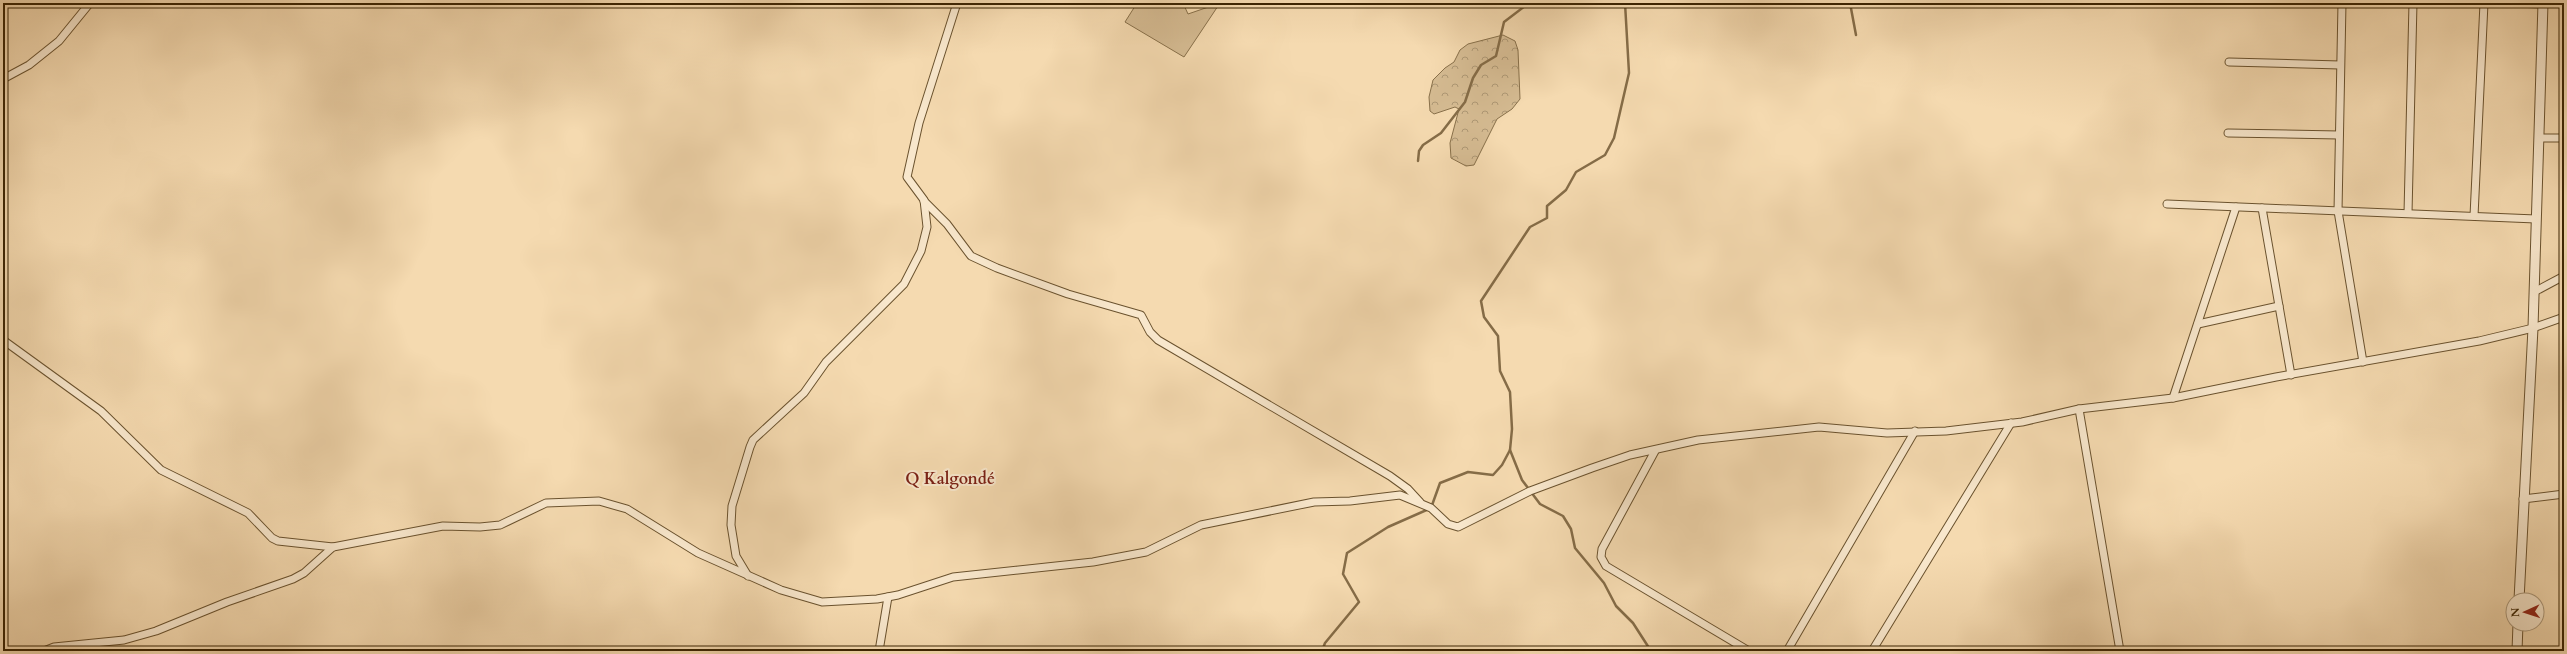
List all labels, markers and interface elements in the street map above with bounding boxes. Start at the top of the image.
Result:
district label: Q Kalgondé [905,468,995,490]
north arrow [2505,592,2545,632]
text: N [2508,607,2523,618]

